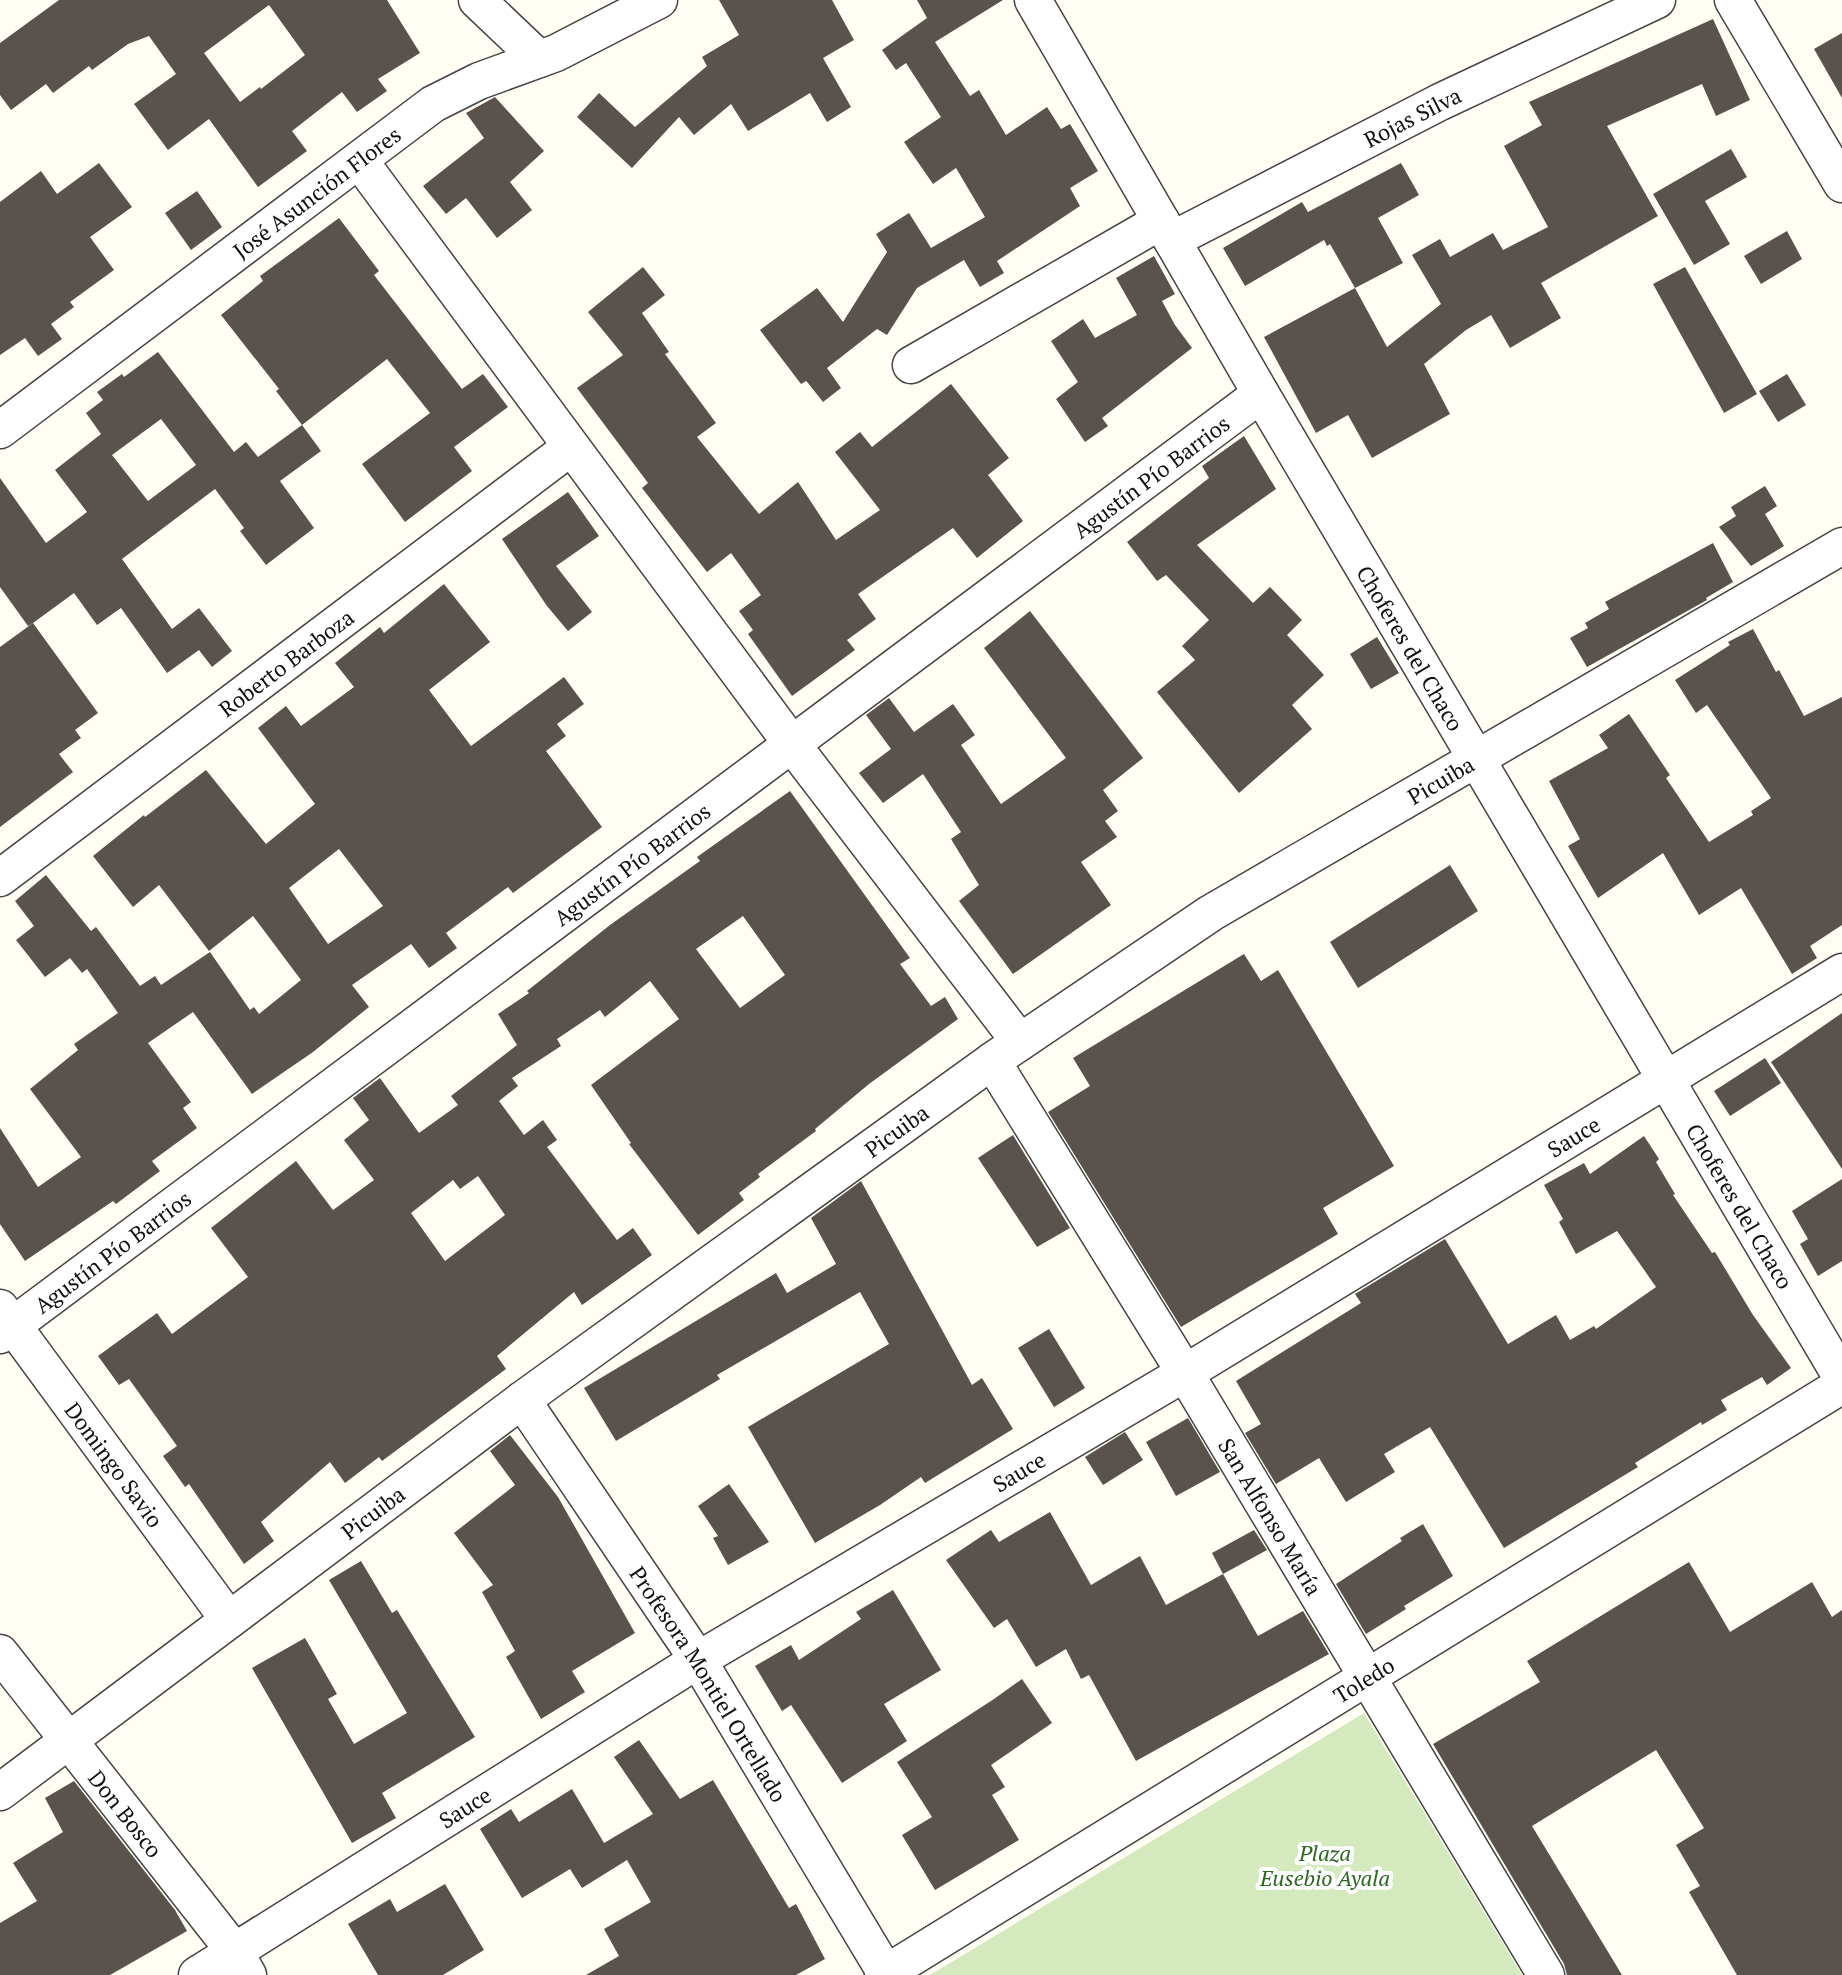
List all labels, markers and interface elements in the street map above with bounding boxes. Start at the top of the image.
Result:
street label: Rojas Silva [1359,80,1465,153]
street label: José Asunción Flores [227,119,406,264]
street label: Agustín Pío Barrios [1067,408,1235,544]
street label: Choferes del Chaco [1351,560,1471,736]
street label: Roberto Barboza [212,602,359,723]
street label: Picuiba [1402,749,1479,810]
street label: Agustín Pío Barrios [547,796,716,932]
street label: Picuiba [858,1097,934,1163]
street label: Sauce [1542,1109,1605,1163]
street label: Choferes del Chaco [1680,1118,1800,1294]
street label: Agustín Pío Barrios [28,1183,196,1319]
street label: Domingo Savio [59,1396,170,1533]
street label: San Alfonso María [1213,1432,1329,1600]
street label: Sauce [987,1444,1050,1498]
street label: Picuiba [335,1479,410,1546]
street label: Profesora Montiel Ortellado [624,1560,794,1807]
street label: Toledo [1327,1650,1399,1709]
street label: Don Bosco [83,1764,169,1863]
street label: Sauce [433,1779,496,1834]
park label: Plaza Eusebio Ayala [1259,1838,1390,1892]

